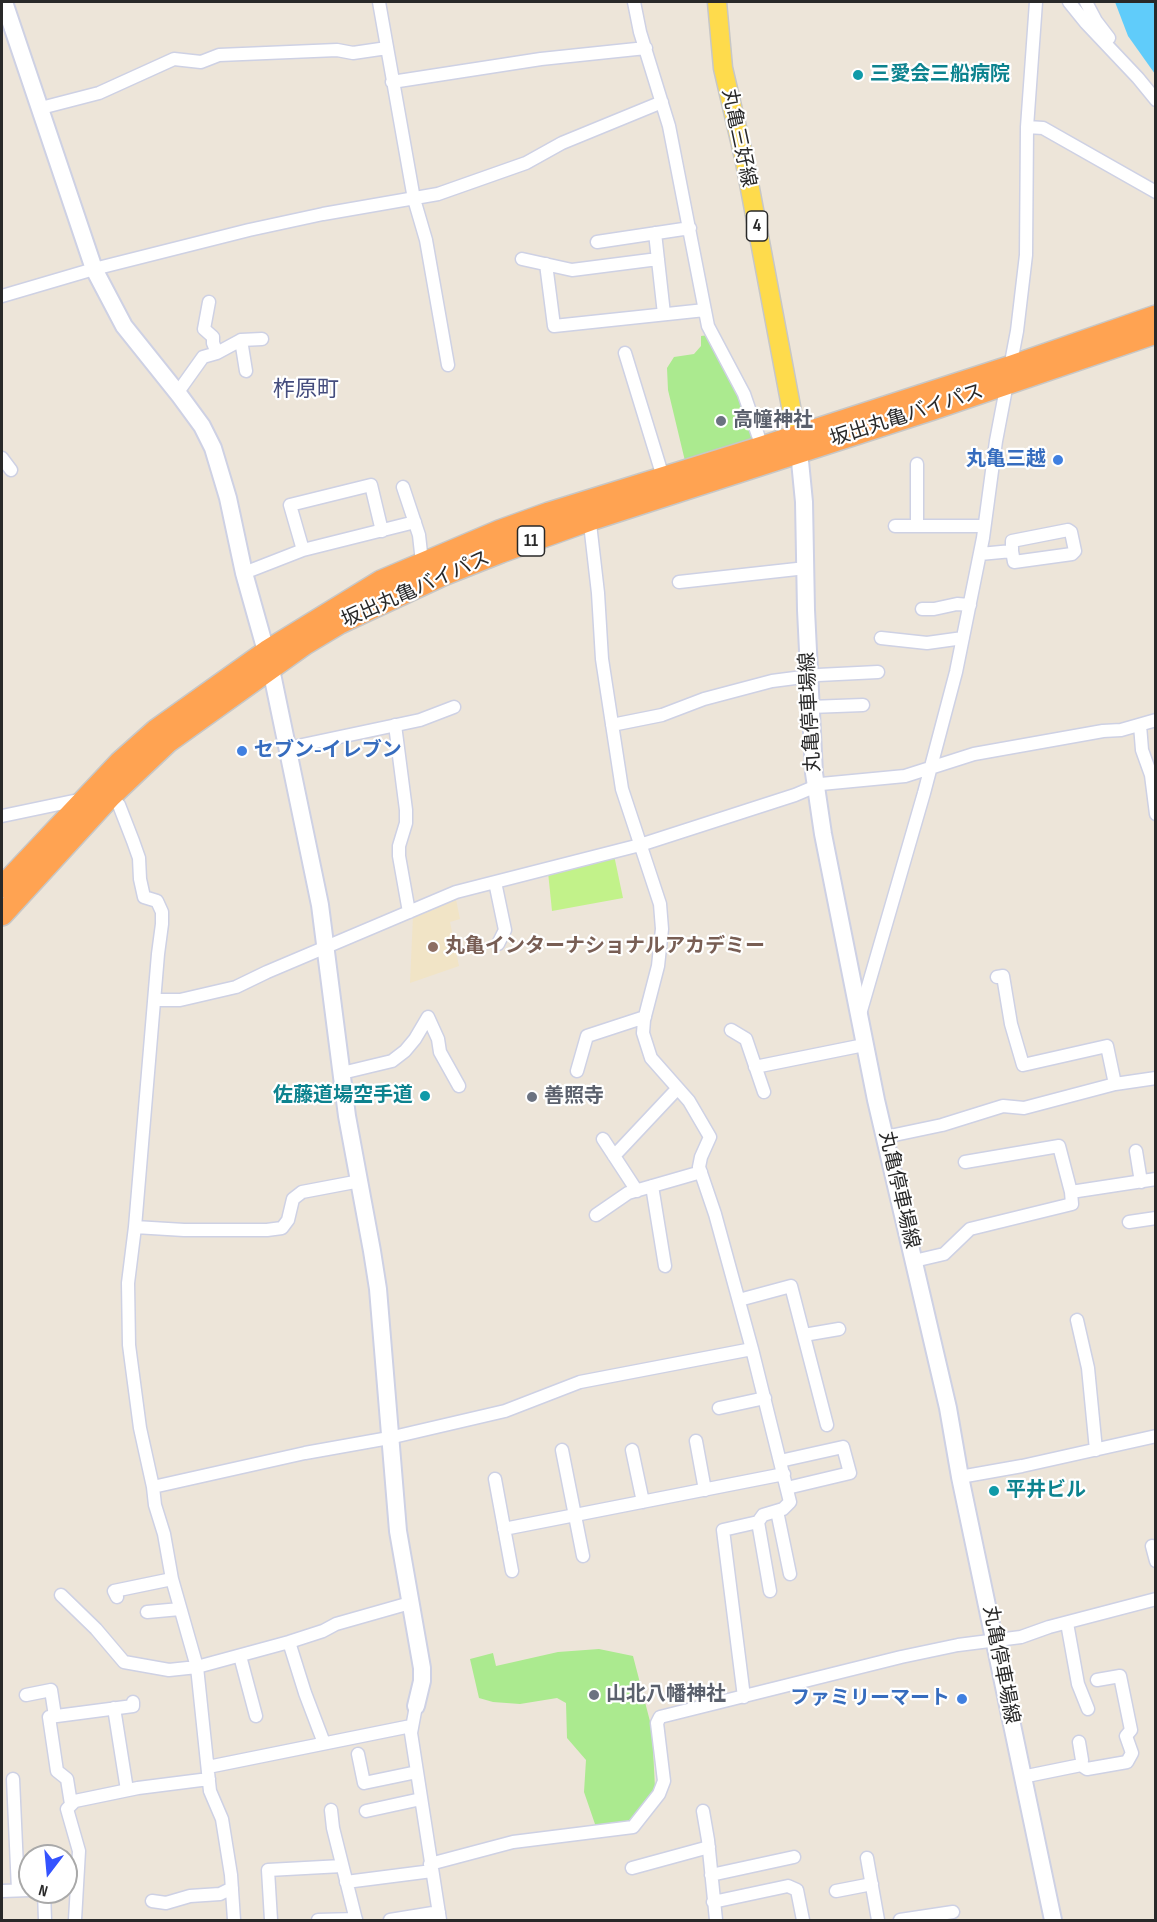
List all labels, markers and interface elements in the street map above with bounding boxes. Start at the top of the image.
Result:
place label: 三愛会三船病院 [870,63,1010,87]
marker: 三愛会三船病院 [851,68,865,82]
street label: 丸亀三好線 [716,87,760,189]
road number: 4 [746,211,768,241]
district label: 柞原町 [273,377,339,403]
street label: 坂出丸亀バイパス [827,380,987,452]
place label: 高幢神社 [733,409,813,433]
marker: 高幢神社 [714,414,728,428]
place label: 丸亀三越 [966,448,1046,472]
marker: 丸亀三越 [1051,453,1065,467]
road number: 11 [518,526,544,556]
street label: 坂出丸亀バイパス [338,546,494,634]
street label: 丸亀停車場線 [796,651,826,773]
place label: セブン-イレブン [254,739,402,763]
marker: セブン-イレブン [235,744,249,758]
place label: 丸亀インターナショナルアカデミー [445,935,765,959]
marker: 丸亀インターナショナルアカデミー [426,940,440,954]
place label: 佐藤道場空手道 [273,1084,413,1108]
place label: 善照寺 [544,1085,604,1109]
marker: 佐藤道場空手道 [418,1089,432,1103]
marker: 善照寺 [525,1090,539,1104]
street label: 丸亀停車場線 [873,1129,923,1251]
place label: 平井ビル [1006,1479,1086,1503]
marker: 平井ビル [987,1484,1001,1498]
street label: 丸亀停車場線 [977,1604,1023,1726]
place label: 山北八幡神社 [606,1683,726,1707]
place label: ファミリーマート [790,1687,950,1711]
marker: 山北八幡神社 [587,1688,601,1702]
marker: ファミリーマート [955,1692,969,1706]
north arrow [18,1844,78,1904]
text: N [37,1880,50,1900]

